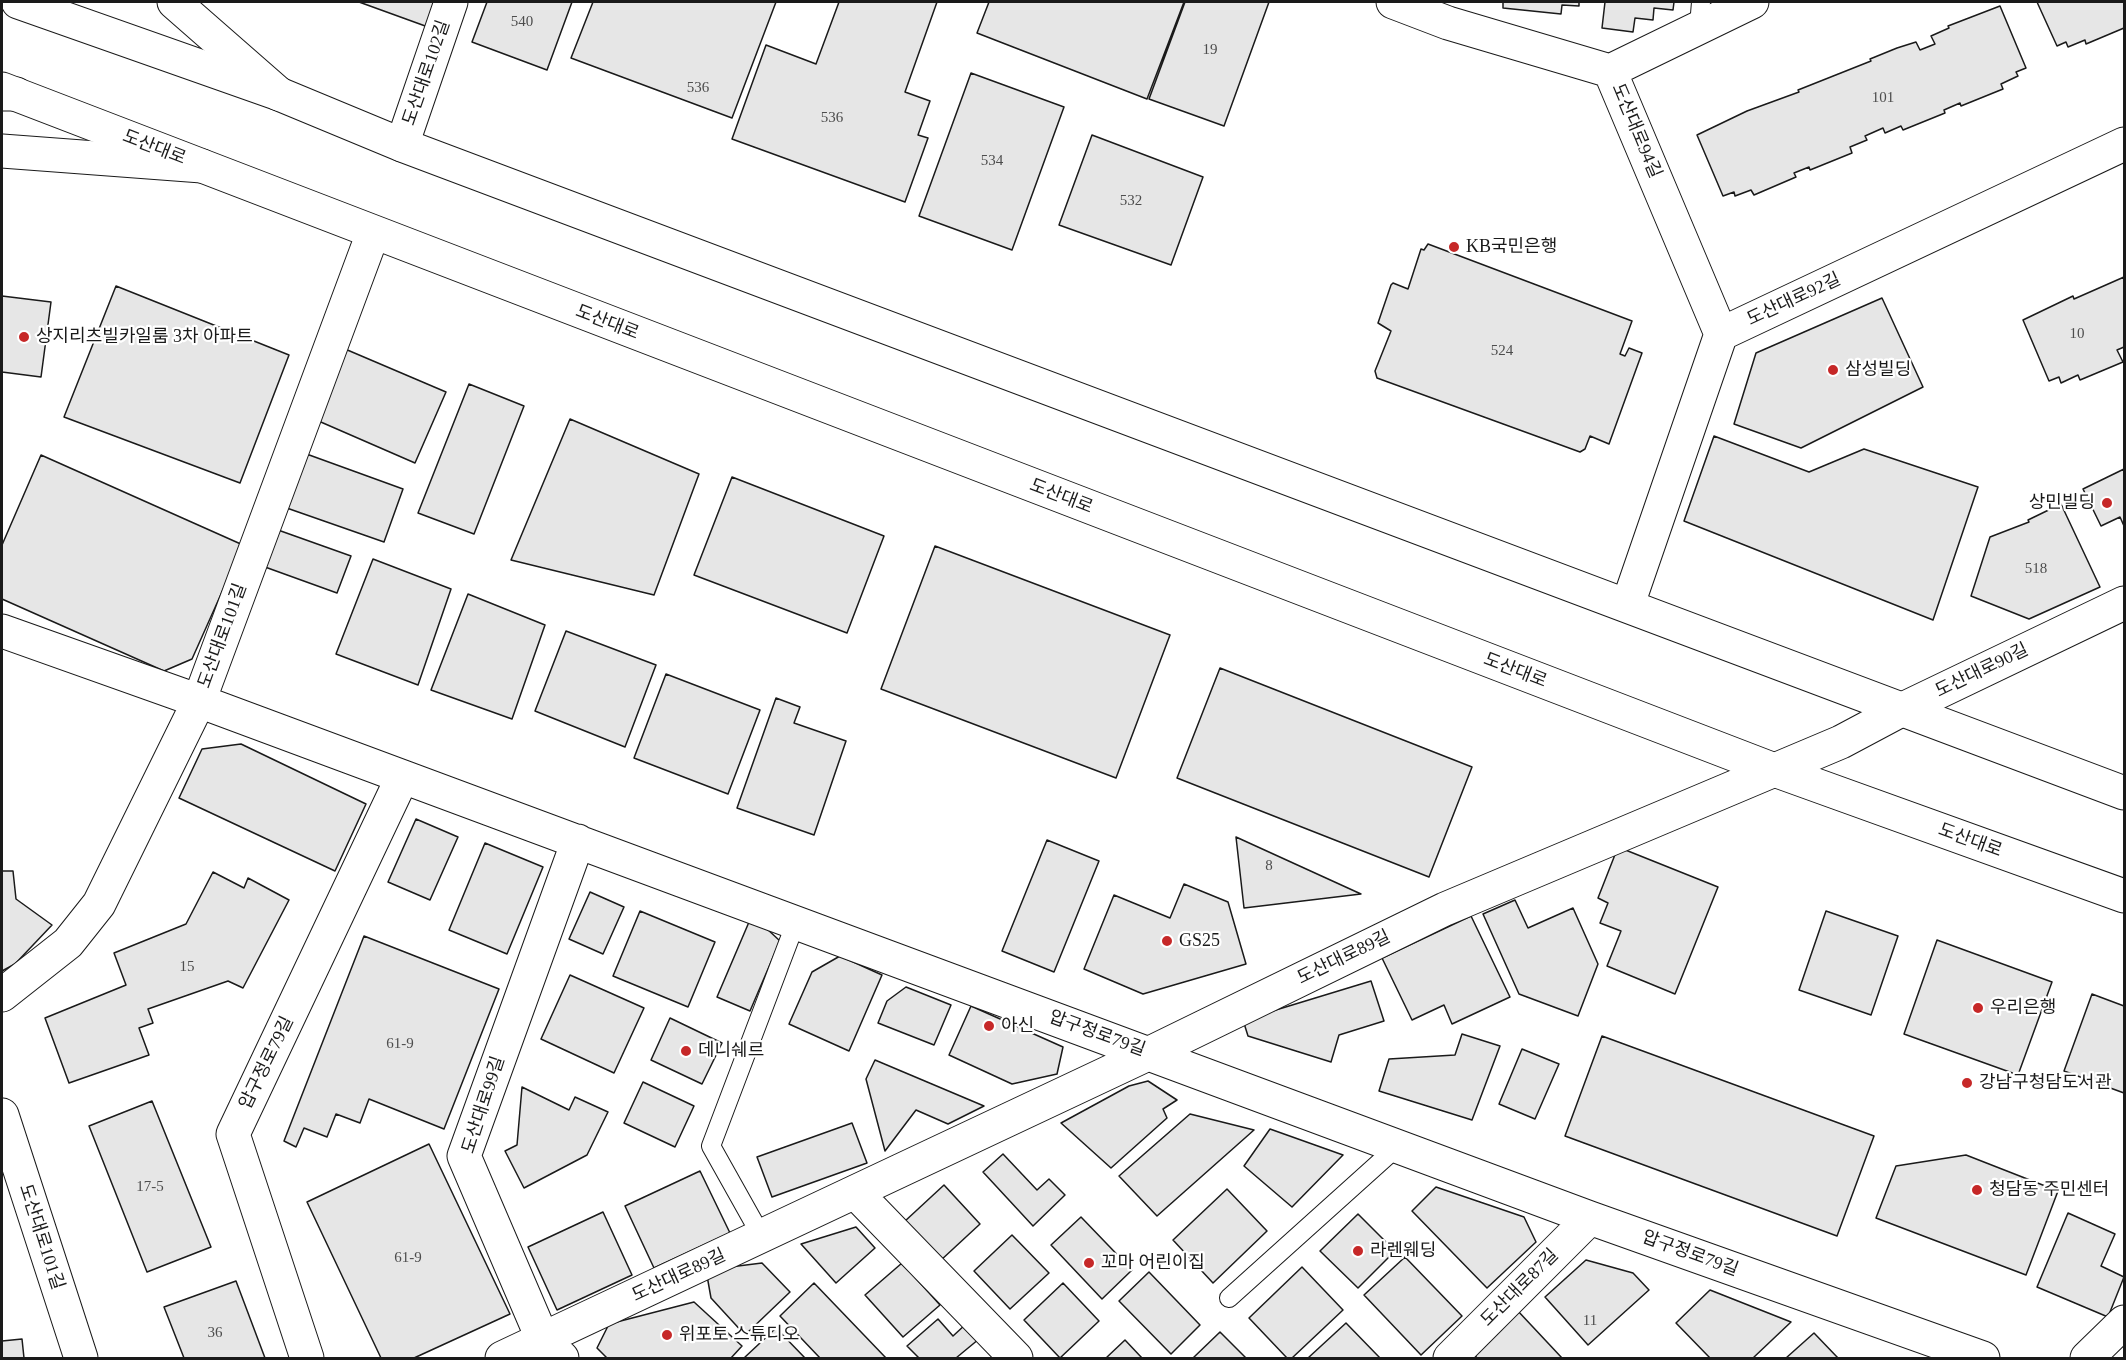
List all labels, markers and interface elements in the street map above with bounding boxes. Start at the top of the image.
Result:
house number: 540 [511,13,533,31]
street label: 도산대로102길 [399,18,455,128]
house number: 19 [1202,41,1218,59]
house number: 536 [687,79,709,97]
street label: 도산대로94길 [1606,80,1666,182]
house number: 101 [1872,89,1894,107]
house number: 536 [821,109,843,127]
street label: 도산대로 [119,126,189,170]
house number: 534 [981,152,1003,170]
house number: 532 [1120,192,1142,210]
place label: KB국민은행 [1466,236,1557,258]
marker: KB국민은행 [1447,240,1461,254]
street label: 도산대로92길 [1744,269,1844,331]
street label: 도산대로 [572,301,642,345]
house number: 10 [2070,325,2084,343]
place label: 상지리츠빌카일룸 3차 아파트 [36,326,253,348]
marker: 상지리츠빌카일룸 3차 아파트 [17,330,31,344]
house number: 524 [1491,342,1513,360]
place label: 삼성빌딩 [1845,359,1911,381]
marker: 삼성빌딩 [1826,363,1840,377]
street label: 도산대로 [1026,475,1096,519]
place label: 상민빌딩 [2029,492,2095,514]
marker: 상민빌딩 [2100,496,2114,510]
house number: 518 [2025,560,2047,578]
street label: 도산대로101길 [194,581,252,691]
street label: 도산대로90길 [1932,639,2032,703]
street label: 도산대로 [1480,649,1550,693]
street label: 도산대로 [1935,820,2005,862]
house number: 8 [1265,857,1273,875]
street label: 도산대로89길 [1294,926,1394,990]
place label: GS25 [1179,930,1220,952]
marker: GS25 [1160,934,1174,948]
house number: 15 [180,958,195,976]
place label: 우리은행 [1990,997,2056,1019]
marker: 우리은행 [1971,1001,1985,1015]
street label: 압구정로79길 [1046,1007,1148,1061]
street label: 압구정로79길 [235,1013,299,1113]
place label: 아신 [1001,1015,1034,1037]
marker: 아신 [982,1019,996,1033]
house number: 61-9 [386,1035,414,1053]
place label: 데니쉐르 [698,1040,764,1062]
marker: 데니쉐르 [679,1044,693,1058]
street label: 도산대로99길 [458,1054,510,1156]
place label: 강남구청담도서관 [1979,1072,2111,1094]
marker: 강남구청담도서관 [1960,1076,1974,1090]
house number: 17-5 [136,1178,164,1196]
place label: 청담동 주민센터 [1989,1179,2109,1201]
street label: 도산대로101길 [14,1181,68,1293]
marker: 청담동 주민센터 [1970,1183,1984,1197]
street label: 압구정로79길 [1639,1227,1741,1281]
place label: 라렌웨딩 [1370,1240,1436,1262]
marker: 라렌웨딩 [1351,1244,1365,1258]
street label: 도산대로89길 [629,1245,729,1307]
street label: 도산대로87길 [1477,1245,1563,1331]
house number: 61-9 [394,1249,422,1267]
place label: 꼬마 어린이집 [1101,1252,1205,1274]
marker: 꼬마 어린이집 [1082,1256,1096,1270]
house number: 11 [1583,1312,1597,1330]
house number: 36 [208,1324,222,1342]
place label: 위포토 스튜디오 [679,1324,799,1346]
marker: 위포토 스튜디오 [660,1328,674,1342]

